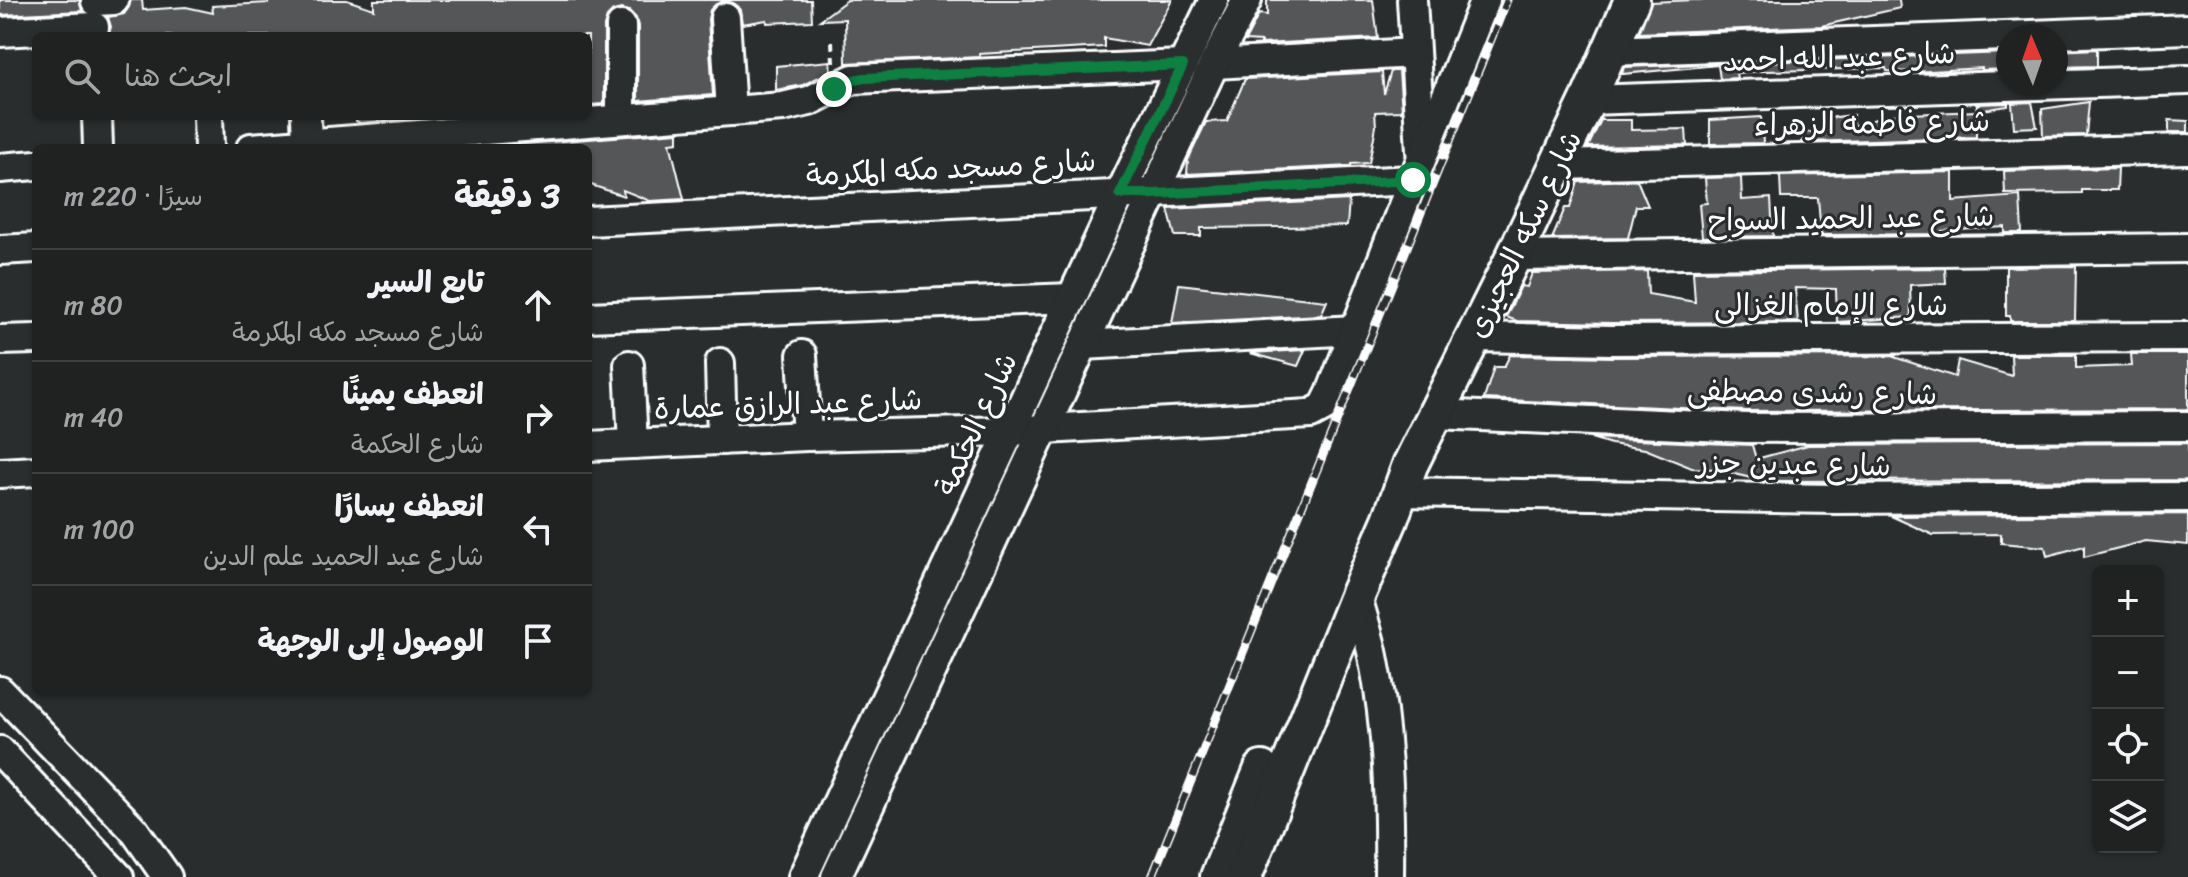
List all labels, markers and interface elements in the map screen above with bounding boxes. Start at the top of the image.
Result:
north arrow [1996,24,2068,96]
street label: شارع عبد الله احمد [1722,26,1956,88]
search box [32,32,592,120]
text: ابحث هنا [124,49,232,103]
icon: search [60,54,104,98]
route end [816,71,852,107]
street label: شارع فاطمه الزهراء [1753,94,1991,152]
street label: شارع سكه العجيزى [1450,121,1598,347]
street label: شارع مسجد مكه المكرمة [805,133,1097,203]
route start [1395,162,1431,198]
text: 3 دقيقة [454,166,560,226]
text: سيرًا · 220 m [64,173,203,219]
street label: شارع عبد الحميد السواح [1707,189,1995,247]
text: تابع السير [369,255,484,309]
street label: شارع الإمام الغزالى [1714,278,1948,332]
text: 80 m [64,282,123,328]
icon: ahead [516,283,560,327]
text: شارع مسجد مكه المكرمة [232,309,484,355]
street label: شارع الحكمة [919,343,1033,505]
street label: شارع رشدى مصطفى [1686,363,1938,421]
text: انعطف يمينًا [342,367,484,421]
street label: شارع عبد الرازق عمارة [653,372,923,436]
text: 40 m [64,394,123,440]
icon: right [516,395,560,439]
text: شارع الحكمة [351,421,484,467]
street label: شارع عبدين جزر [1694,435,1891,493]
text: انعطف يسارًا [334,479,484,533]
text: 100 m [64,506,135,552]
icon: left [516,507,560,551]
text: شارع عبد الحميد علم الدين [203,533,484,579]
map controls [2092,565,2164,853]
button: + [2092,565,2164,637]
text: الوصول إلى الوجهة [257,614,484,668]
icon: arrive [516,619,560,663]
button: − [2092,637,2164,709]
button: locate [2092,709,2164,781]
button: layers [2092,781,2164,853]

